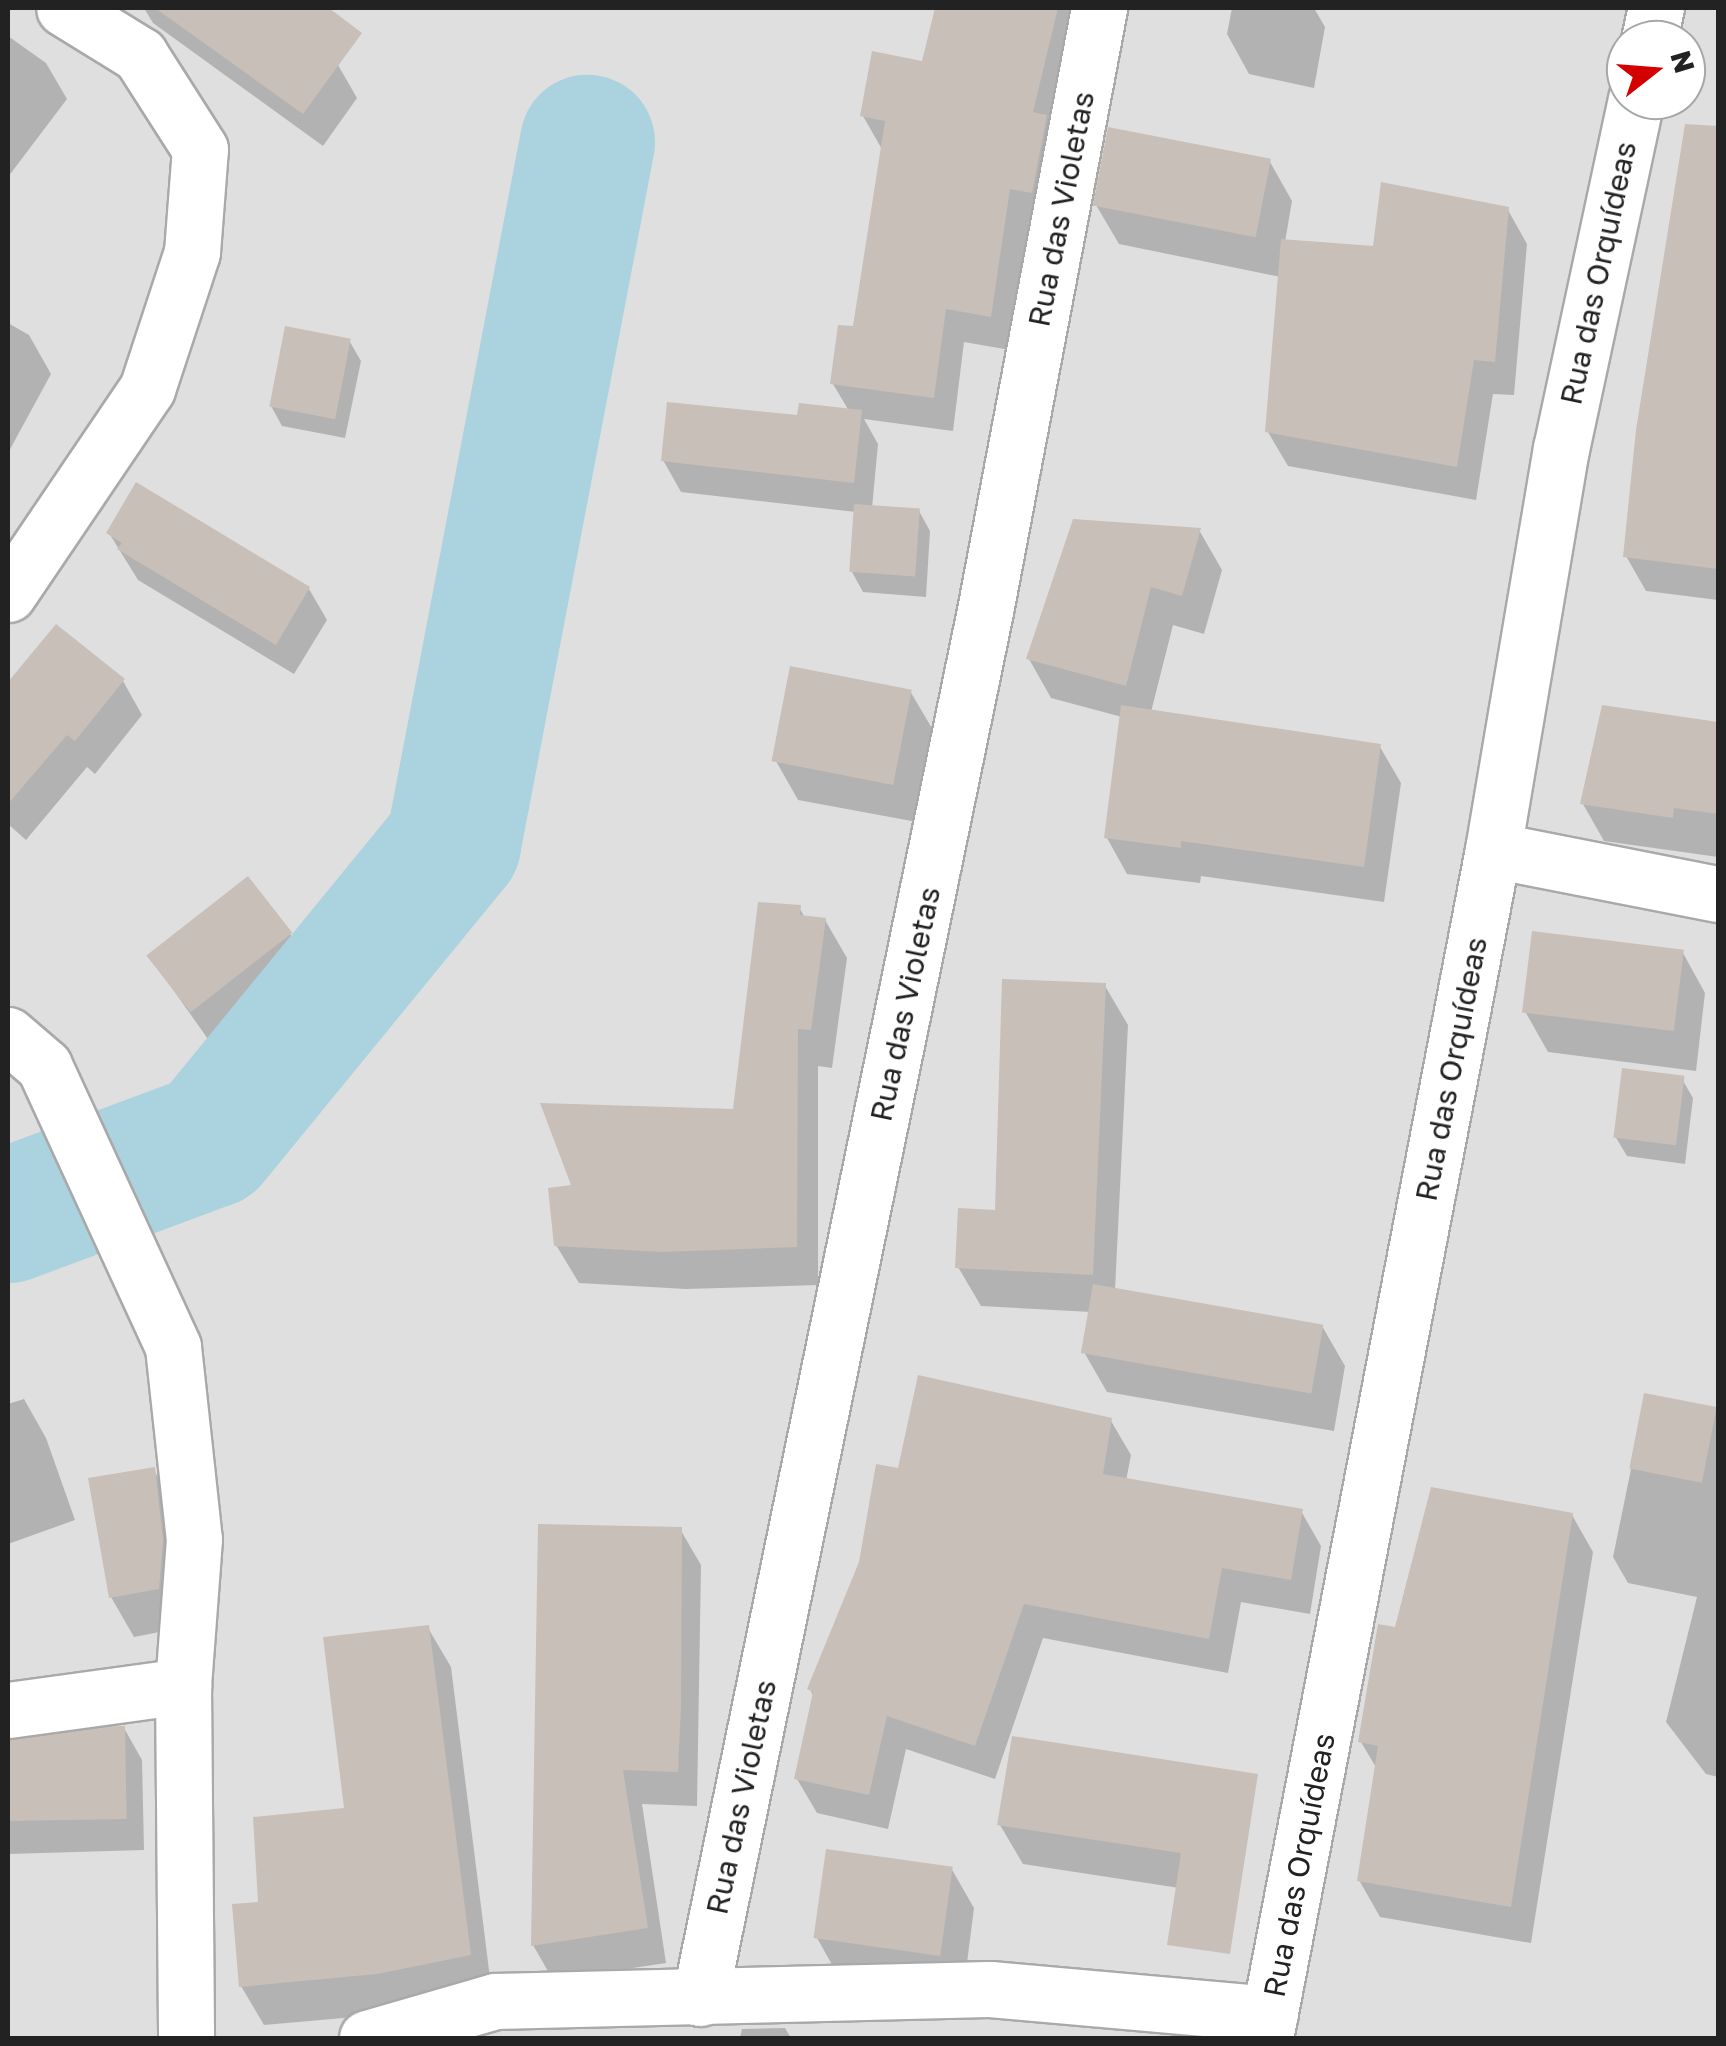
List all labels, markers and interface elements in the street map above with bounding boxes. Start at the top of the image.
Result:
north arrow [1606,20,1706,120]
text: N [1664,47,1702,77]
street label: Rua das Violetas [1021,88,1101,330]
street label: Rua das Orquídeas [1553,138,1643,408]
street label: Rua das Violetas [863,883,947,1125]
street label: Rua das Orquídeas [1408,934,1494,1204]
street label: Rua das Violetas [699,1676,783,1918]
street label: Rua das Orquídeas [1256,1730,1342,2000]

